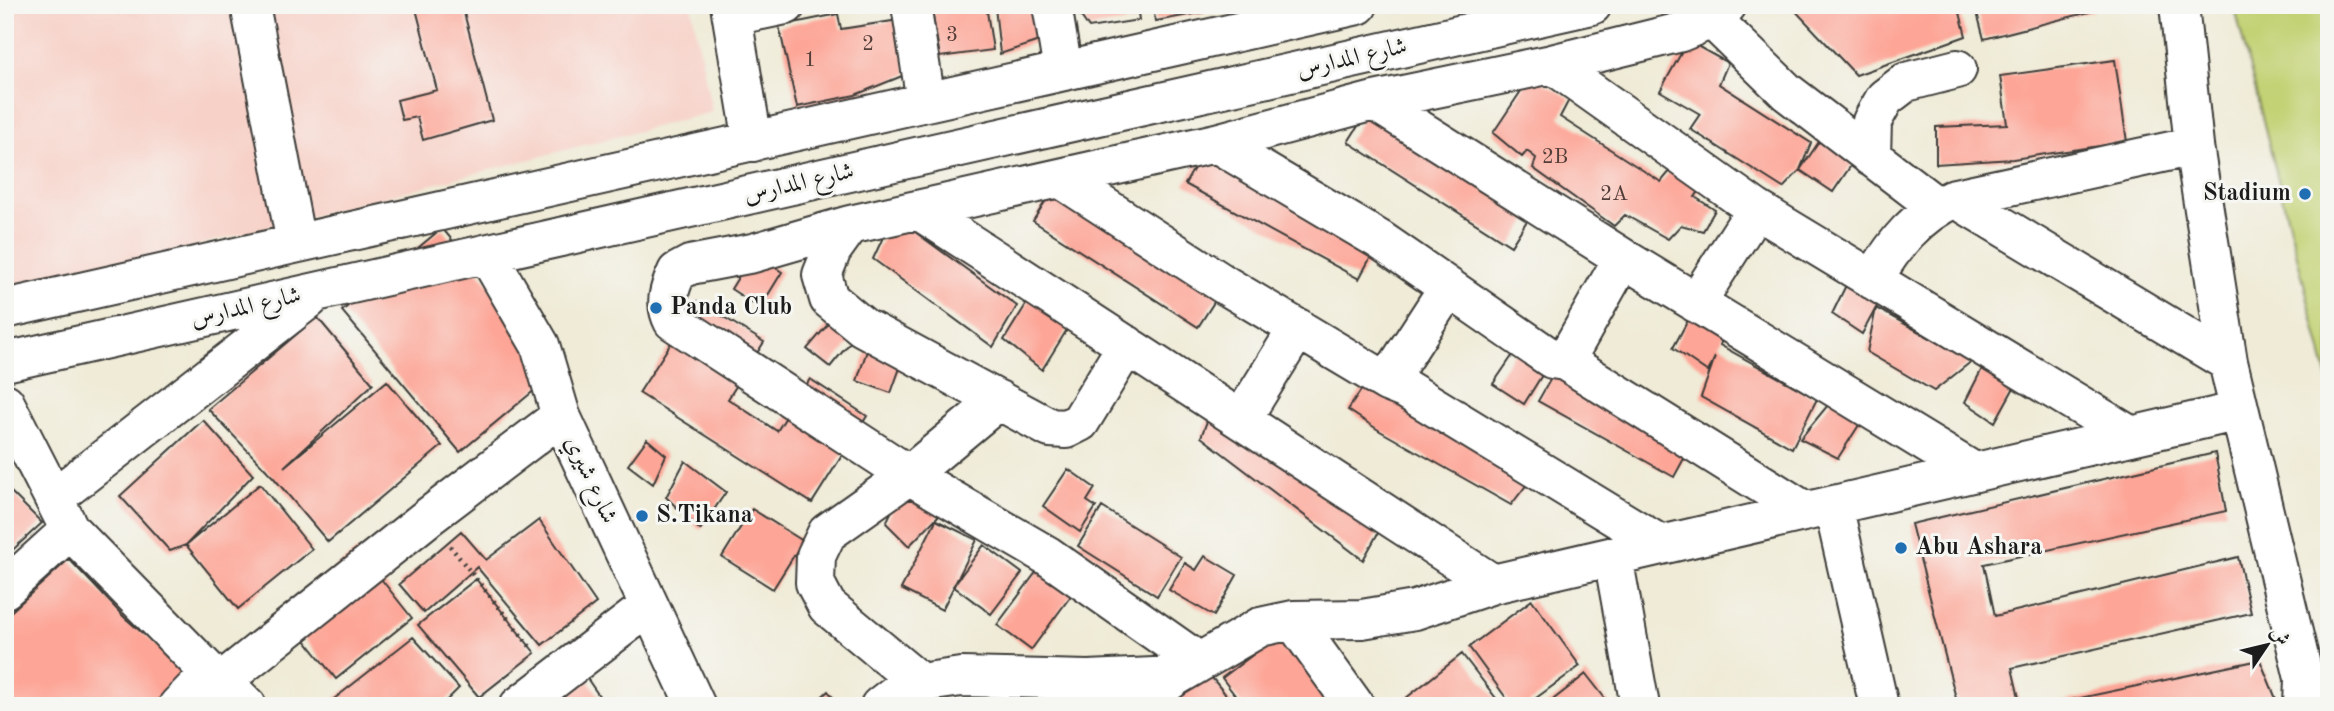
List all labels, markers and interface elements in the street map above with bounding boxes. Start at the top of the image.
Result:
house number: 3 [946,25,958,46]
house number: 2 [862,34,874,55]
street label: شارع المدارس [1295,35,1411,89]
house number: 1 [804,50,816,71]
house number: 2B [1542,147,1568,168]
street label: شارع المدارس [742,160,858,214]
place label: Stadium [2203,182,2291,206]
house number: 2A [1600,184,1628,205]
marker: Stadium [2297,186,2313,202]
street label: شارع المدارس [189,284,305,338]
place label: Panda Club [670,296,792,320]
marker: Panda Club [648,300,664,316]
street label: شارع شيري [554,433,621,530]
place label: S.Tikana [656,504,753,528]
marker: S.Tikana [634,508,650,524]
place label: Abu Ashara [1915,536,2042,560]
marker: Abu Ashara [1893,540,1909,556]
north arrow [2232,610,2302,680]
text: ش [2266,624,2292,650]

